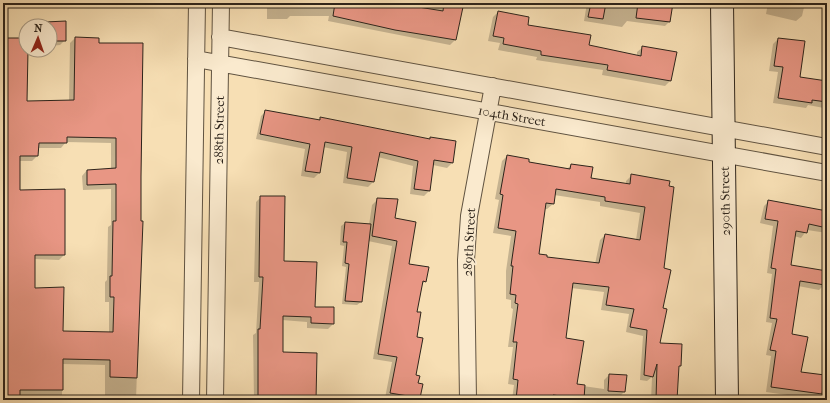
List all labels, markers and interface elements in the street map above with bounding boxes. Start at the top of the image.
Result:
north arrow [18,18,58,58]
text: N [34,22,43,35]
street label: 288th Street [211,95,227,165]
street label: 104th Street [477,103,547,129]
street label: 290th Street [717,166,733,236]
street label: 289th Street [460,207,478,277]

